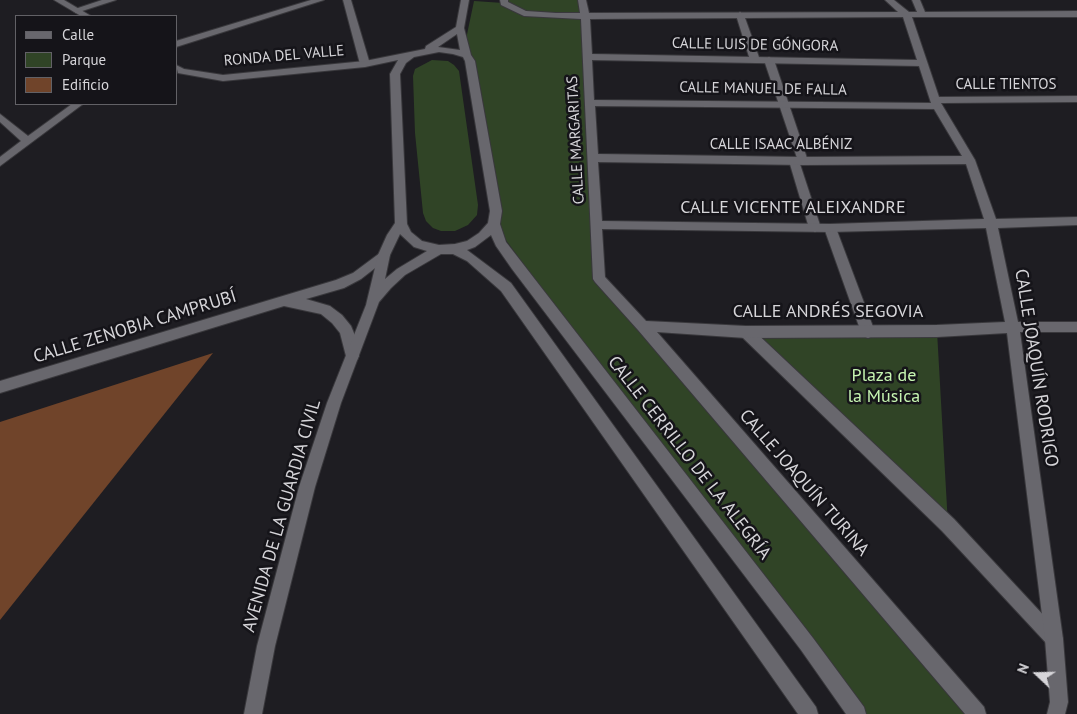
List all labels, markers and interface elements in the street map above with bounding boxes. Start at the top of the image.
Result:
legend [15,15,178,105]
text: Calle [62,25,94,44]
street label: CALLE LUIS DE GÓNGORA [672,35,838,55]
street label: RONDA DEL VALLE [223,42,345,70]
text: Parque [62,50,106,69]
text: Edificio [62,75,109,94]
street label: CALLE MARGARITAS [564,75,588,205]
street label: CALLE TIENTOS [955,76,1057,94]
street label: CALLE MANUEL DE FALLA [679,79,847,99]
street label: CALLE ISAAC ALBÉNIZ [710,136,852,154]
street label: CALLE VICENTE ALEIXANDRE [680,197,906,219]
street label: CALLE JOAQUÍN RODRIGO [1010,268,1062,468]
street label: CALLE ZENOBIA CAMPRUBÍ [31,286,239,368]
street label: CALLE ANDRÉS SEGOVIA [733,301,923,323]
street label: CALLE CERRILLO DE LA ALEGRÍA [603,352,775,564]
park label: Plaza de la Música [848,365,920,408]
street label: AVENIDA DE LA GUARDIA CIVIL [238,397,326,635]
street label: CALLE JOAQUÍN TURINA [734,405,874,561]
north arrow [1012,649,1062,699]
text: N [1013,661,1033,676]

